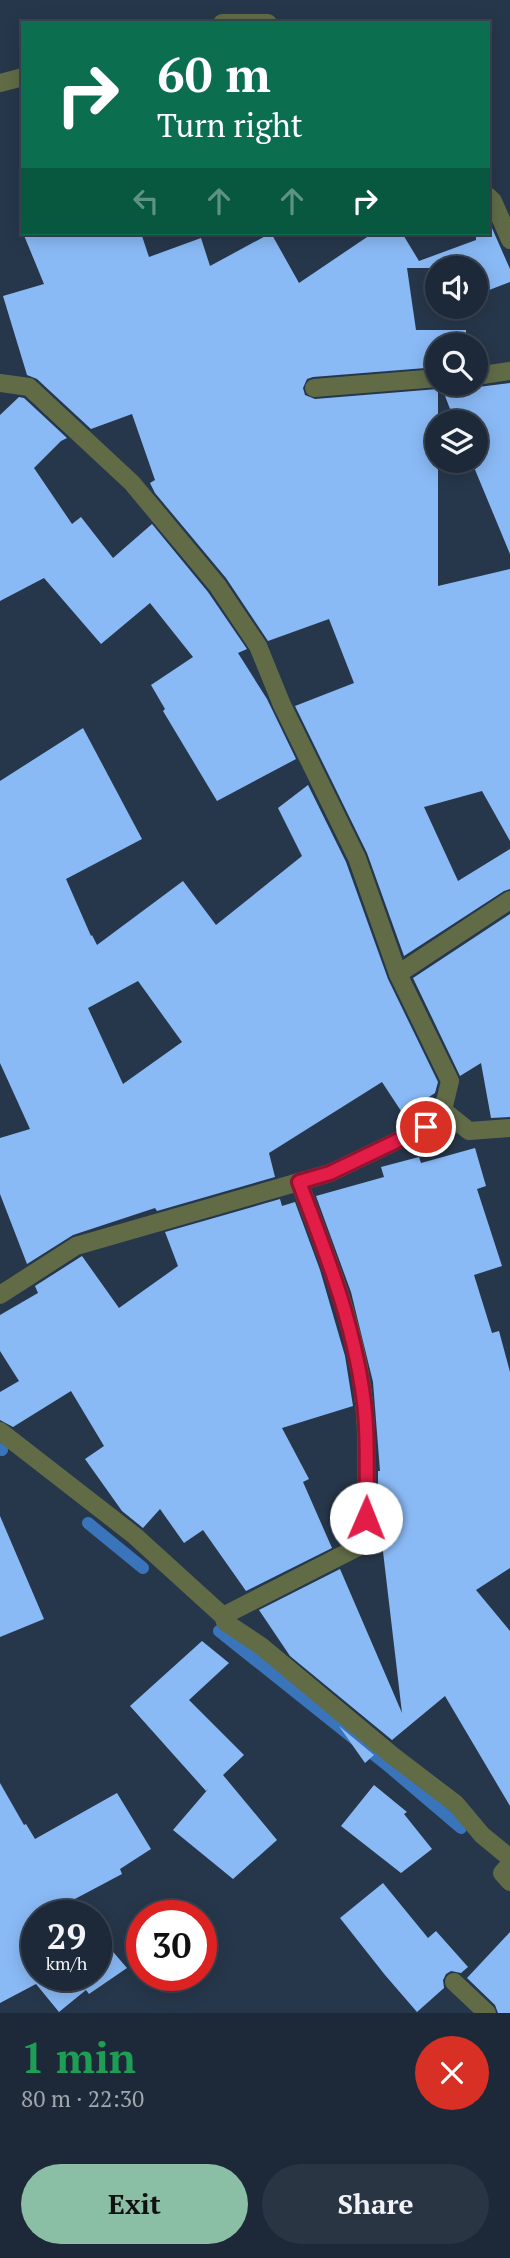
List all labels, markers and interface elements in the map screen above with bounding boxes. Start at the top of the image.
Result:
text: 60 m [157,41,271,106]
icon: right [42,49,133,140]
text: Turn right [157,104,303,146]
icon: left [127,182,165,220]
icon: ahead [200,182,238,220]
icon: ahead [273,182,311,220]
icon: right [346,182,384,220]
map controls [425,256,488,473]
button: sound [425,256,488,319]
button: search [425,333,488,396]
button: layers [425,410,488,473]
pin [396,1097,456,1157]
icon: arrive [407,1108,445,1146]
position arrow [329,1481,403,1555]
speed limit sign: 30 [126,1900,217,1991]
text: 29 [47,1913,86,1959]
text: km/h [46,1951,87,1975]
text: 1 min [21,2029,136,2085]
button: close [415,2036,489,2110]
text: 80 m · 22:30 [21,2083,144,2114]
button: Exit [21,2164,248,2244]
button: Share [262,2164,489,2244]

